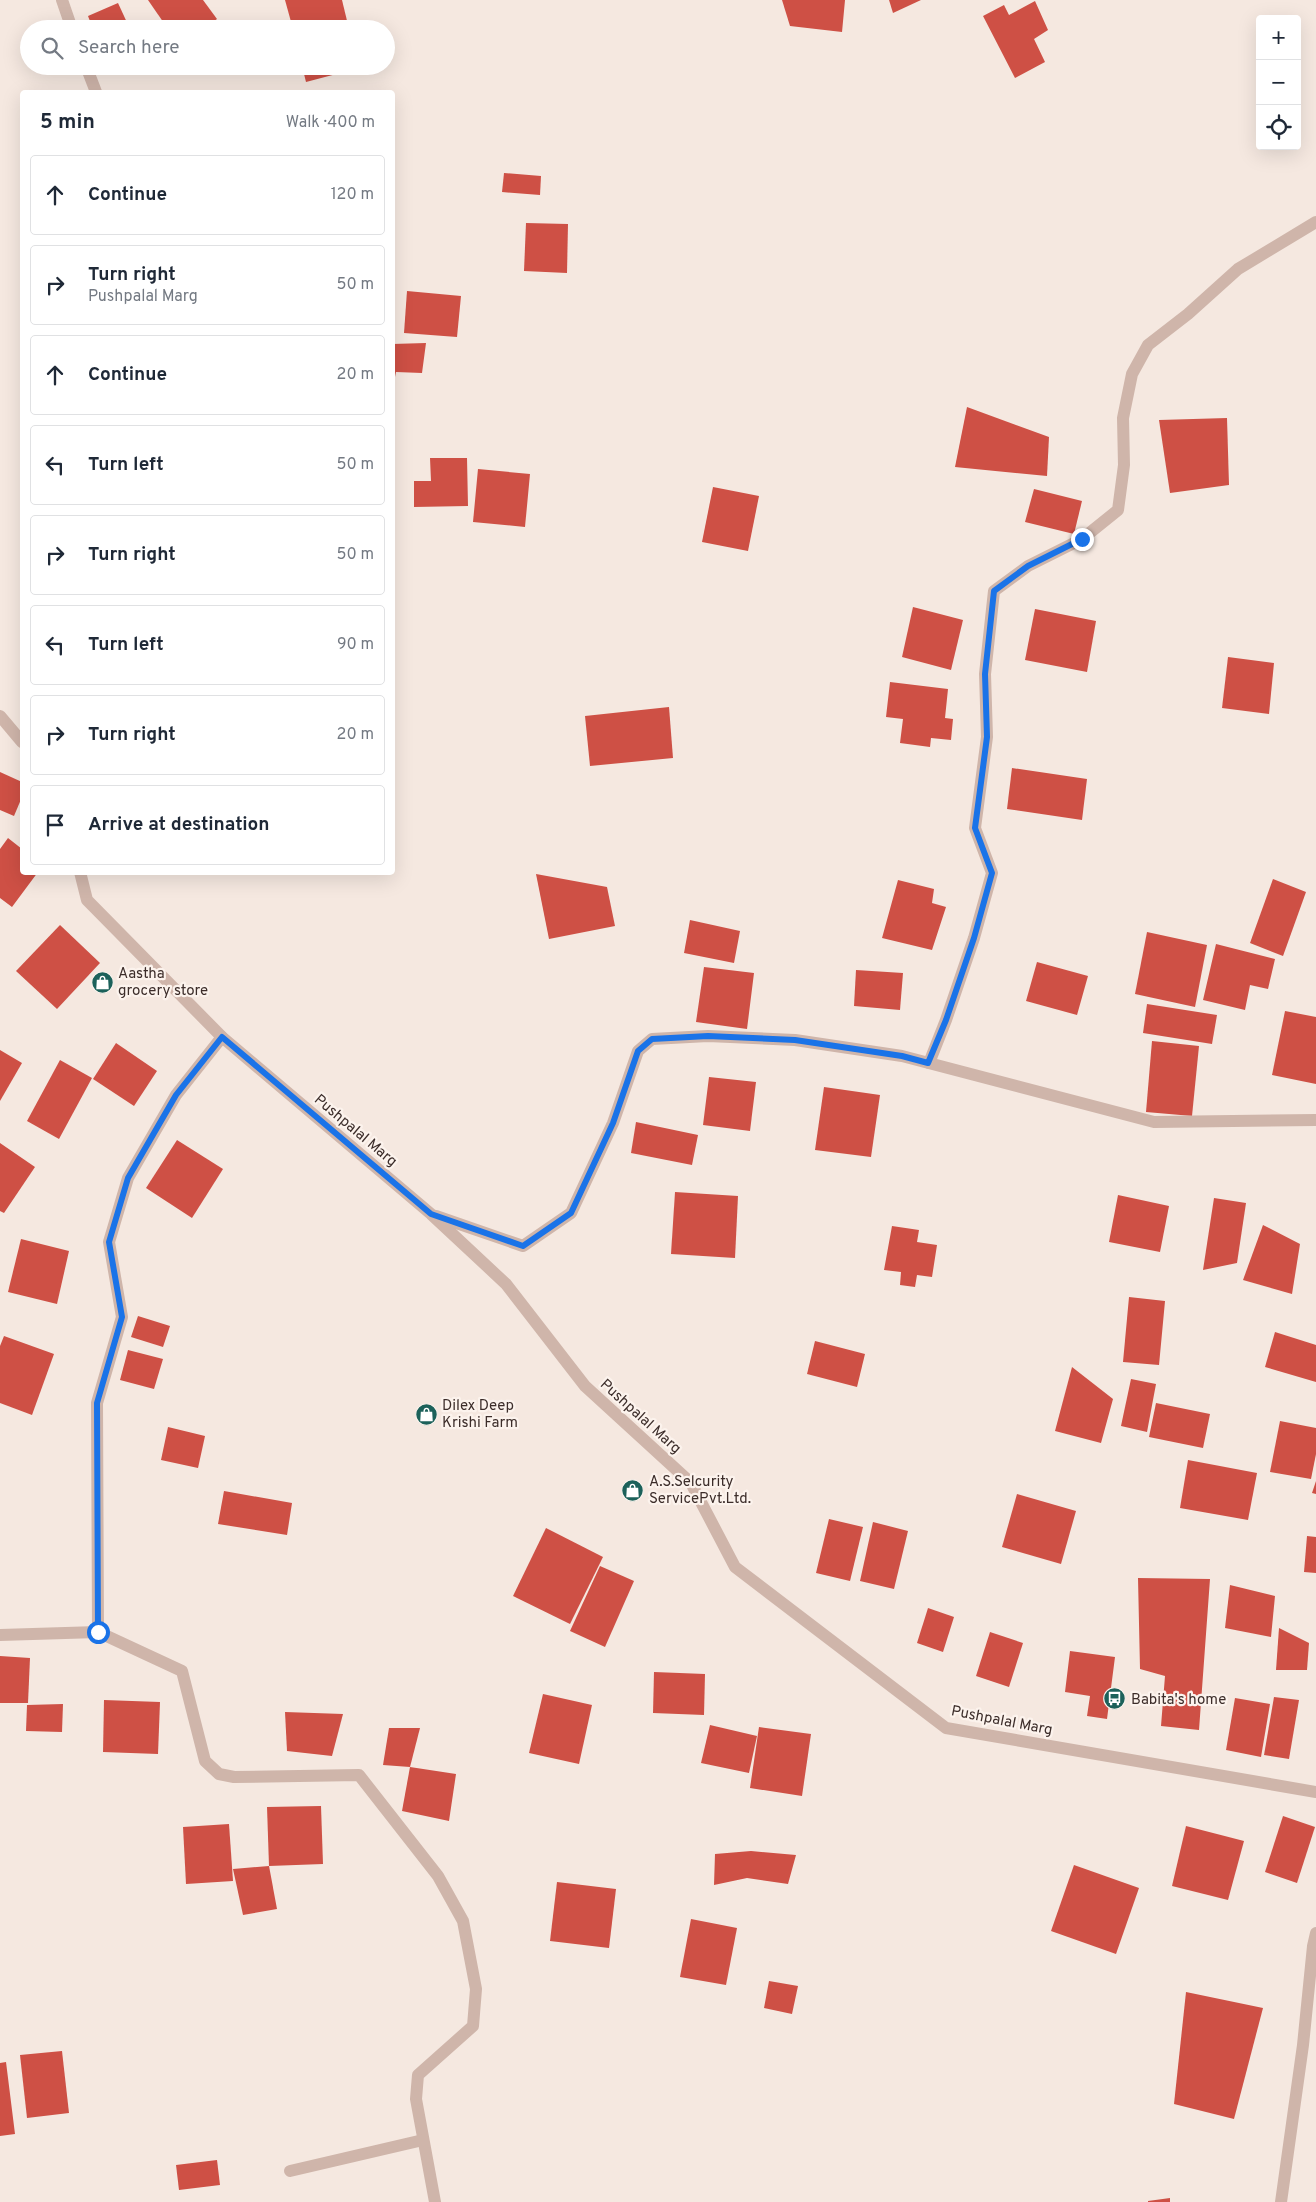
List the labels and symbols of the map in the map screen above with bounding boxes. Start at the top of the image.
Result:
route end [1071,528,1094,551]
place label: Aastha grocery store [118,965,208,1001]
shop icon: Aastha grocery store [90,970,114,994]
street label: Pushpalal Marg [310,1091,401,1171]
street label: Pushpalal Marg [595,1376,685,1459]
place label: Dilex Deep Krishi Farm [442,1397,518,1433]
shop icon: Dilex Deep Krishi Farm [414,1402,438,1426]
place label: A.S.Selcurity ServicePvt.Ltd. [649,1473,751,1509]
shop icon: A.S.Selcurity ServicePvt.Ltd. [621,1478,645,1502]
route start [87,1621,110,1644]
bus stop icon: Babita's home [1103,1687,1127,1711]
place label: Babita's home [1131,1691,1226,1710]
street label: Pushpalal Marg [949,1702,1054,1741]

